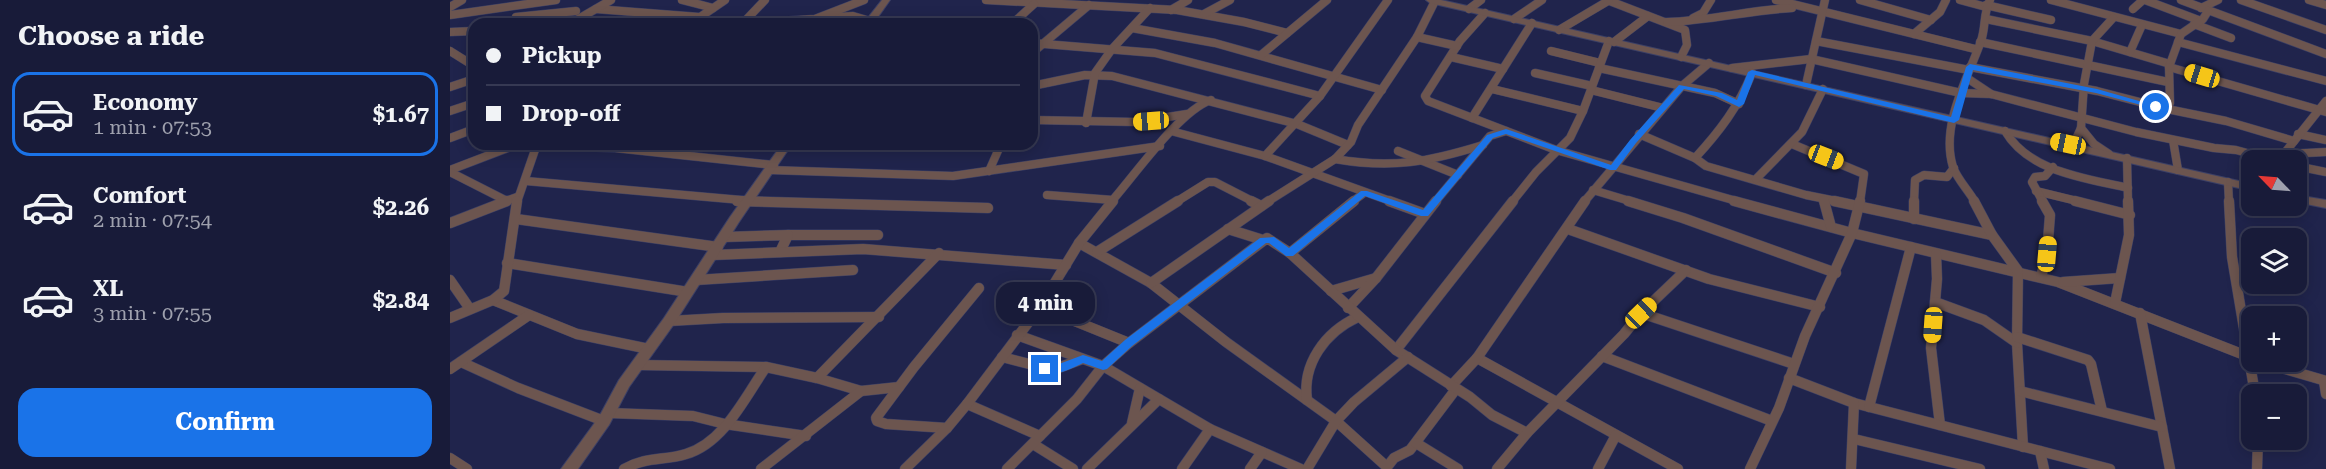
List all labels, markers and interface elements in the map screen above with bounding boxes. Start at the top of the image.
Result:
text: Choose a ride [18,20,204,52]
text: Pickup [522,43,602,68]
car [2182,62,2222,90]
icon: car [21,87,75,141]
text: Economy [93,90,197,115]
route start [2142,93,2169,120]
text: Drop-off [522,101,620,126]
text: $1.67 [373,102,429,127]
car [1132,111,1170,131]
text: 1 min · 07:53 [93,115,212,139]
car [2049,131,2087,157]
car [1806,142,1846,172]
north arrow [2241,150,2307,216]
map controls [2241,150,2307,450]
icon: car [21,180,75,234]
text: Comfort [93,183,186,208]
text: $2.26 [373,195,429,220]
text: 2 min · 07:54 [93,208,212,232]
button: layers [2241,228,2307,294]
car [2036,235,2058,273]
icon: car [21,273,75,327]
text: XL [93,276,123,301]
callout: 4 min [996,282,1094,324]
text: $2.84 [373,288,429,313]
text: 4 min [1018,291,1073,315]
car [1622,294,1660,332]
text: 3 min · 07:55 [93,301,212,325]
car [1923,306,1943,344]
button: + [2241,306,2307,372]
route end [1031,355,1058,382]
button: − [2241,384,2307,450]
button: Confirm [18,388,432,457]

